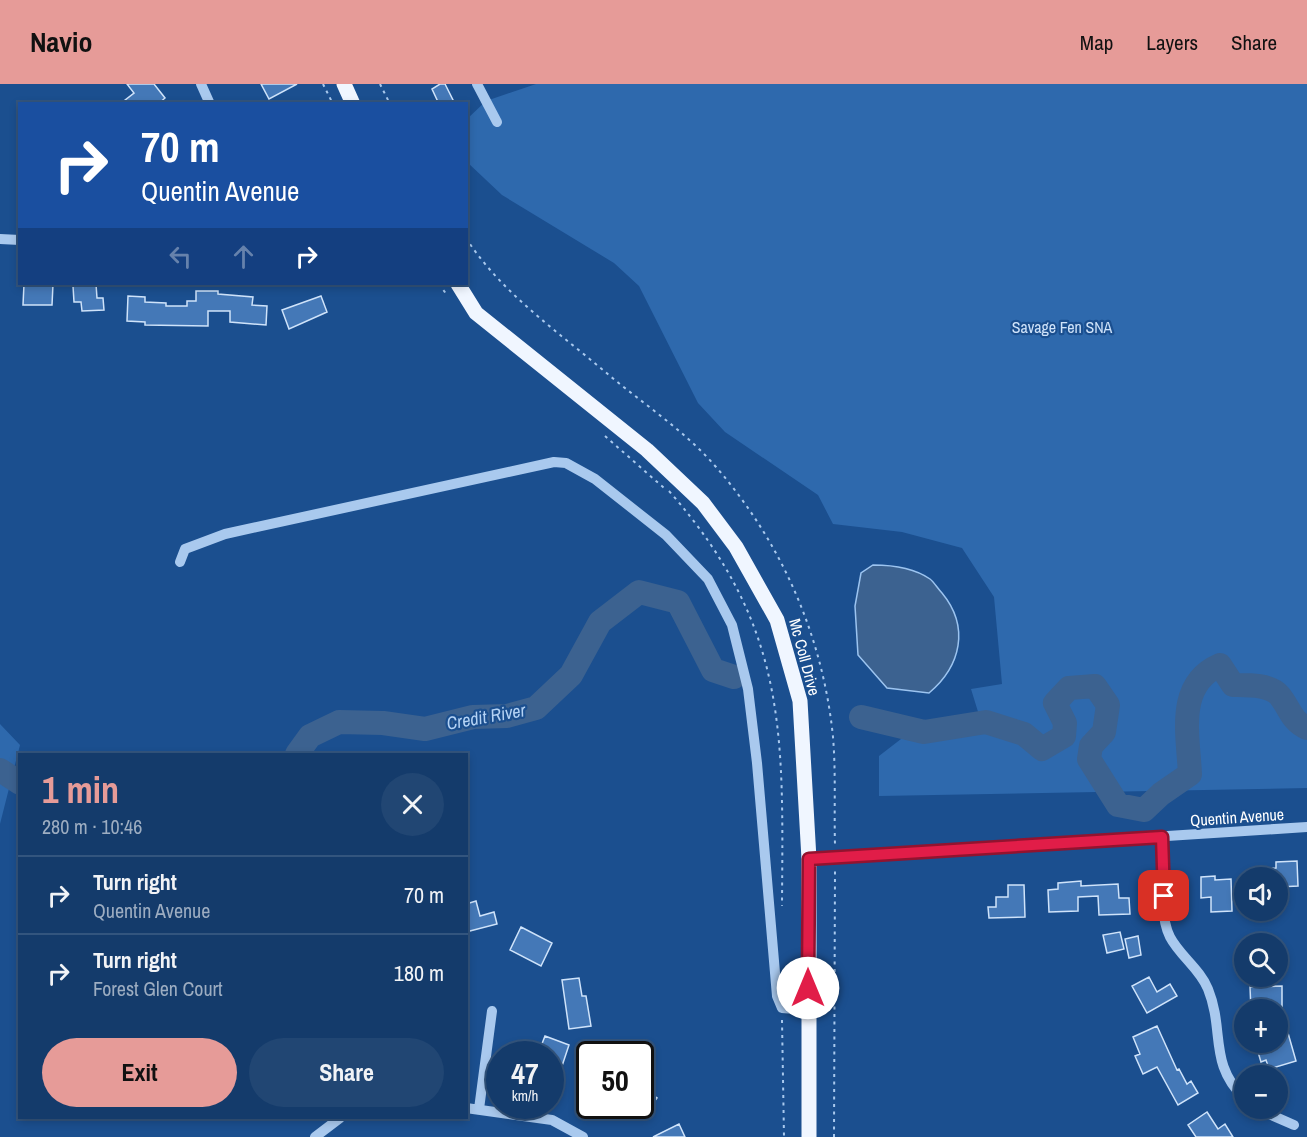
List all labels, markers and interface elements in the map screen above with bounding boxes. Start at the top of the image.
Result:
text: Navio [30,23,93,61]
text: Map [1080,28,1113,57]
text: Layers [1146,28,1198,57]
text: Share [1231,28,1277,57]
text: 70 m [141,119,220,175]
icon: right [42,126,120,204]
text: Quentin Avenue [141,173,299,209]
icon: left [164,240,197,273]
icon: ahead [227,240,260,273]
icon: right [290,240,323,273]
park label: Savage Fen SNA [1012,316,1113,338]
street label: Mc Coll Drive [784,616,826,698]
water label: Credit River [445,697,528,736]
text: 1 min [42,766,119,814]
button: close [381,773,444,836]
street label: Quentin Avenue [1189,803,1285,831]
text: 280 m · 10:46 [42,813,142,840]
text: Turn right [93,867,177,897]
map controls [1234,867,1288,1119]
button: sound [1234,867,1288,921]
pin [1138,870,1189,921]
icon: right [42,879,75,912]
icon: arrive [1147,879,1180,912]
text: 70 m [404,880,444,910]
text: Quentin Avenue [93,897,210,924]
button: search [1234,933,1288,987]
text: Turn right [93,945,177,975]
position arrow [776,956,840,1020]
icon: right [42,957,75,990]
text: 180 m [394,958,444,988]
text: Forest Glen Court [93,975,223,1002]
button: + [1234,999,1288,1053]
button: Exit [42,1038,237,1107]
button: Share [249,1038,444,1107]
speed limit sign: 50 [576,1041,654,1119]
text: 47 [511,1053,539,1093]
button: − [1234,1065,1288,1119]
text: km/h [512,1085,538,1106]

